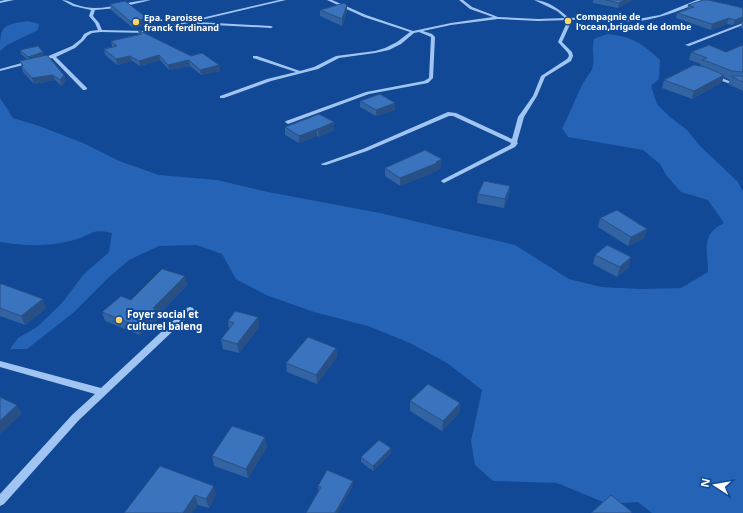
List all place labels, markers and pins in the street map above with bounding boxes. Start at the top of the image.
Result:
place label: Compagnie de l'ocean,brigade de dombe [576,10,691,33]
place label: Epa. Paroisse franck ferdinand [144,11,219,34]
marker: Compagnie de l'ocean,brigade de dombe [563,16,573,26]
marker: Epa. Paroisse franck ferdinand [131,17,141,27]
place label: Foyer social et culturel baleng [127,307,202,333]
marker: Foyer social et culturel baleng [114,315,124,325]

